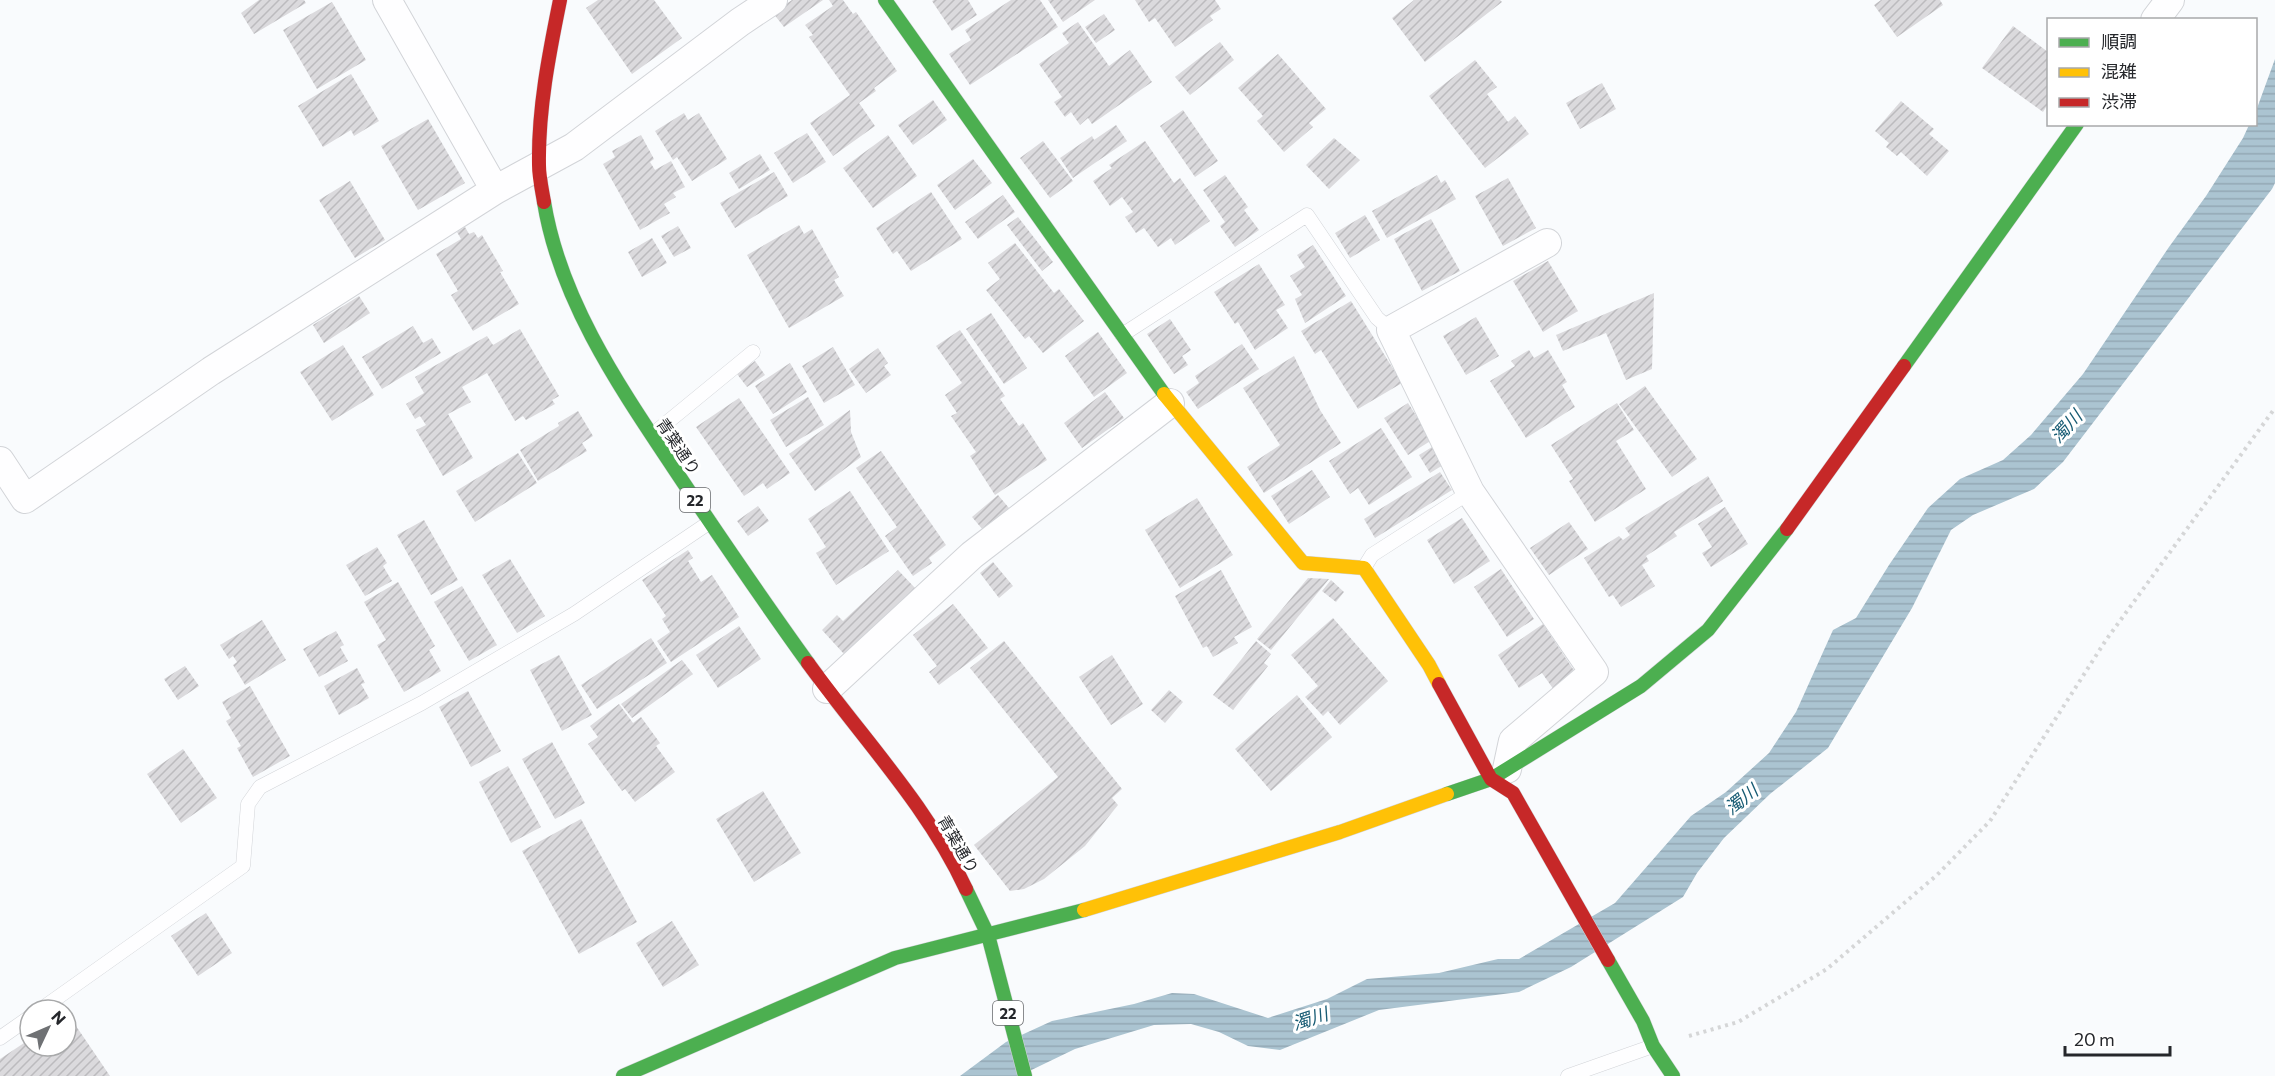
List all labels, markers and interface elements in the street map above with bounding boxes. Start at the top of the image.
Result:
legend [2047,18,2257,126]
text: 順調 [2101,30,2137,52]
text: 混雑 [2101,60,2137,82]
text: 渋滞 [2101,90,2137,112]
water label: 濁川 [2046,404,2088,447]
street label: 青葉通り [653,414,705,478]
road number: 22 [680,488,710,512]
water label: 濁川 [1720,778,1764,819]
street label: 青葉通り [935,812,983,876]
north arrow [18,998,78,1058]
road number: 22 [993,1001,1023,1025]
water label: 濁川 [1289,1001,1332,1034]
text: N [48,1006,70,1028]
scale bar [2065,1019,2170,1057]
text: 20 m [2074,1028,2115,1050]

